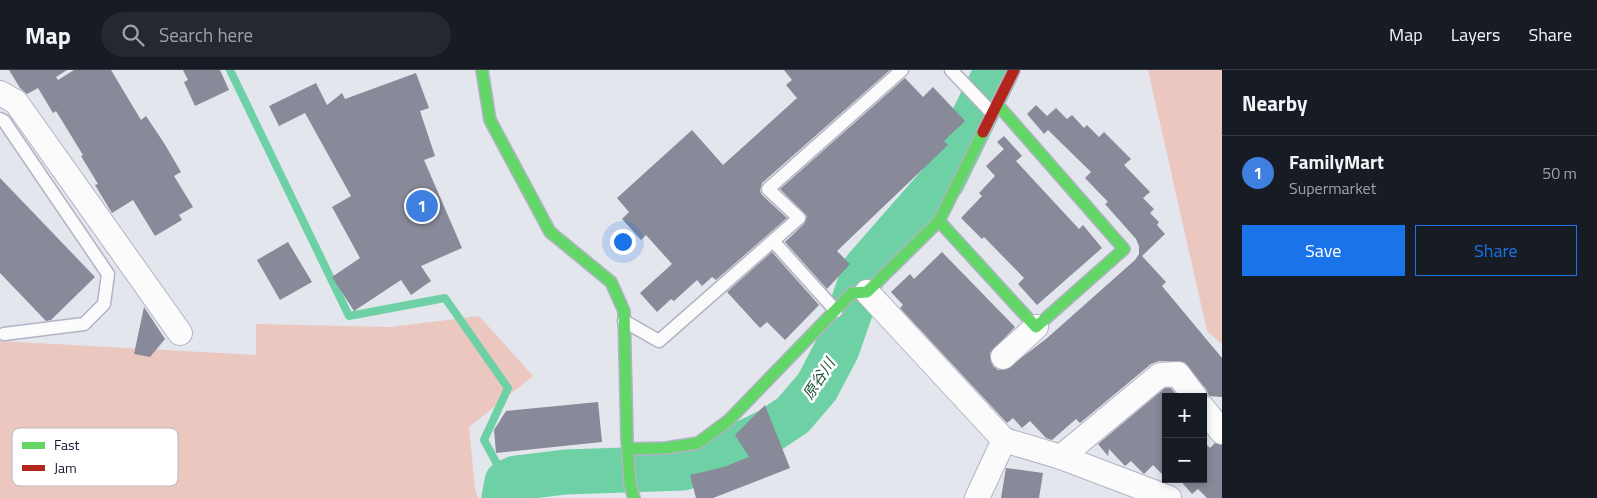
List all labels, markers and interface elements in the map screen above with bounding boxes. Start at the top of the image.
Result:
search box [101,12,451,57]
text: Map [25,17,71,53]
text: Search here [159,20,253,49]
icon: search [119,21,147,49]
text: Map [1389,21,1423,48]
text: Layers [1451,21,1500,48]
text: Share [1528,21,1572,48]
text: Nearby [1242,87,1307,119]
text: FamilyMart [1289,147,1384,176]
text: 1 [1254,161,1262,185]
text: 50 m [1542,161,1577,185]
text: Supermarket [1289,176,1376,200]
pin: 1 [406,187,438,225]
button: Save [1242,225,1405,276]
button: Share [1415,225,1577,276]
your location [610,229,636,255]
water label: 原谷川 [797,352,842,404]
map controls [1162,393,1207,483]
button: + [1162,393,1207,438]
legend [12,428,178,486]
text: Fast [54,434,79,455]
button: − [1162,438,1207,483]
text: Jam [54,457,77,478]

